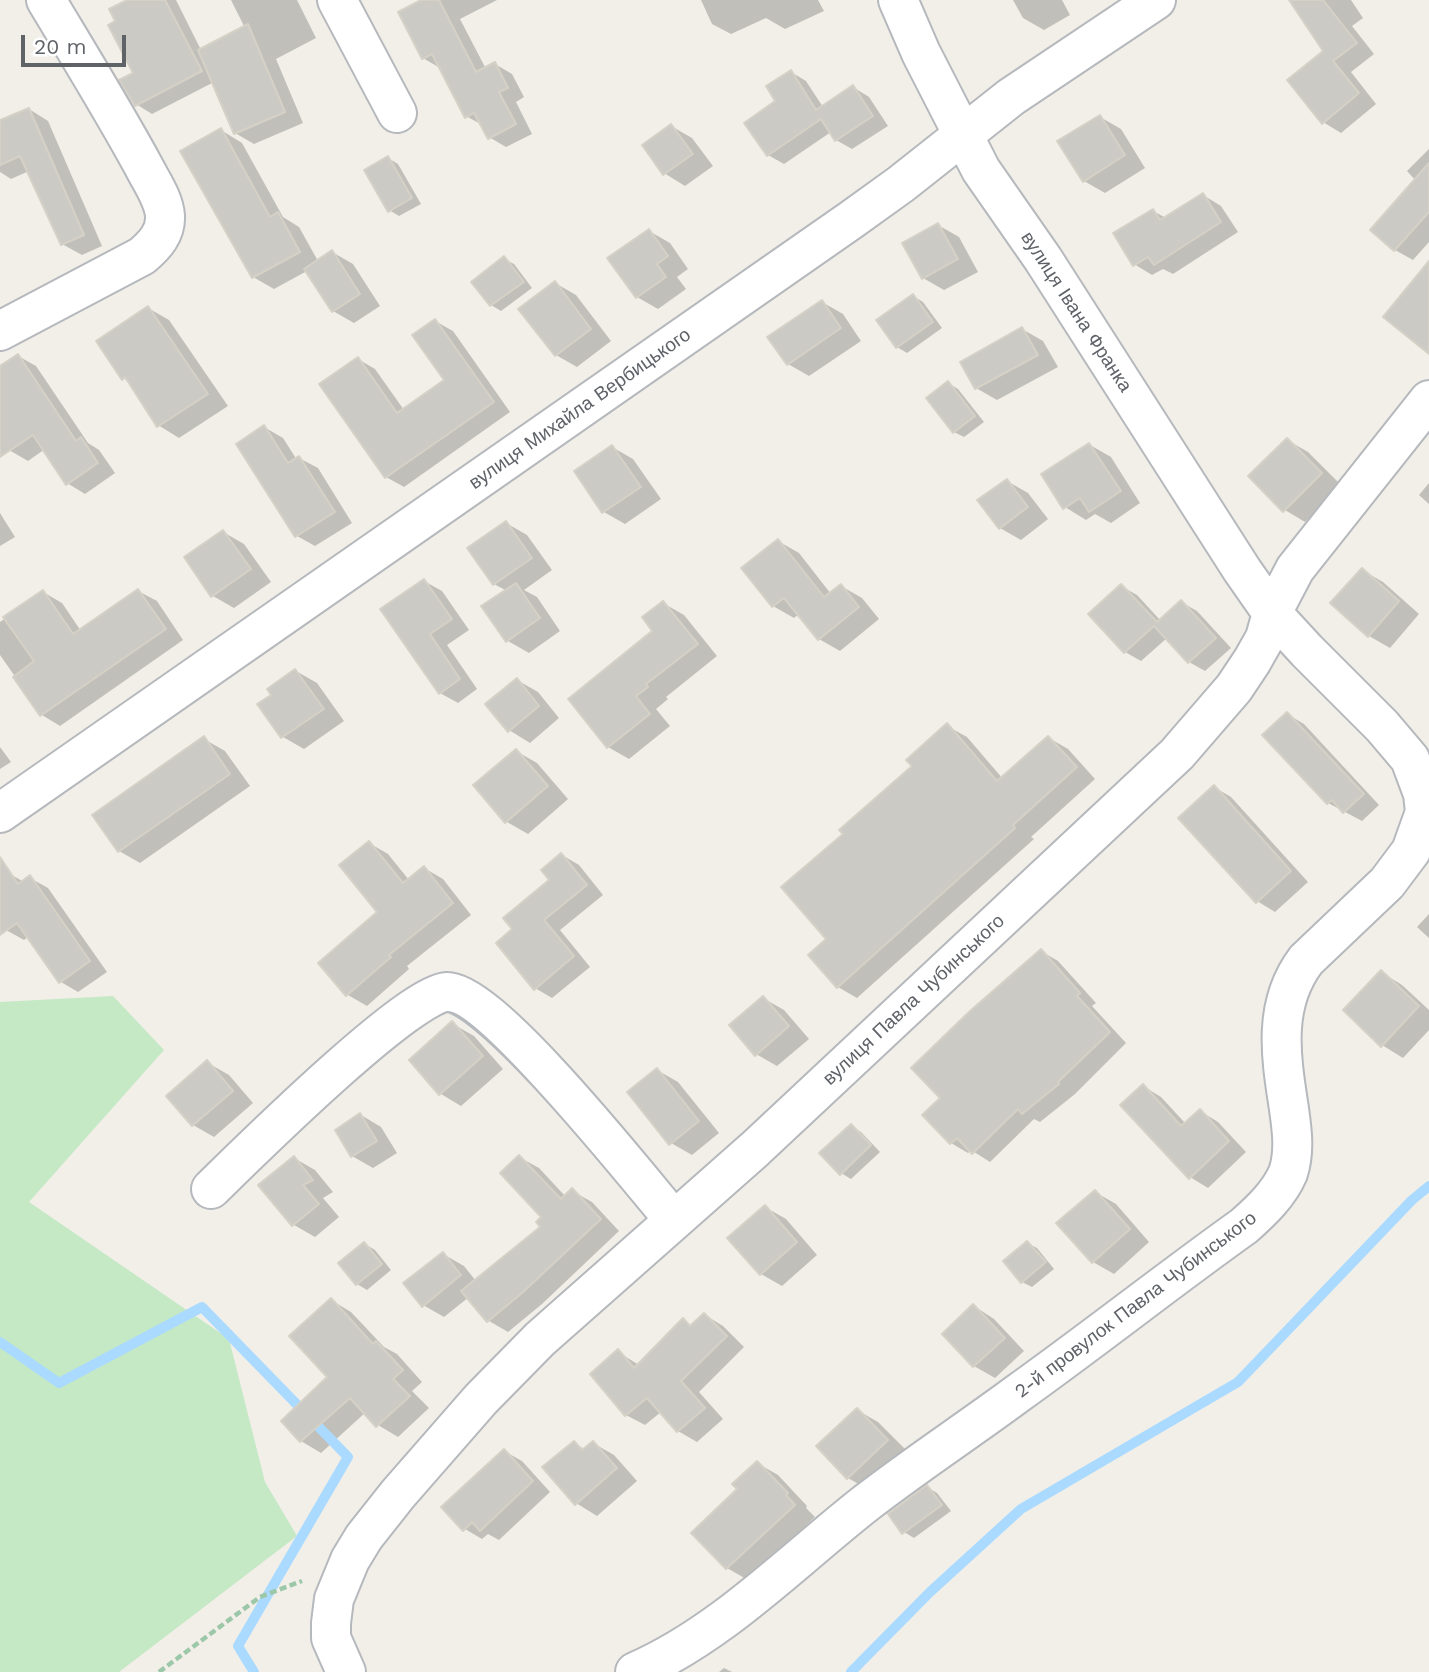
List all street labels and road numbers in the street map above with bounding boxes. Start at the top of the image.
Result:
street label: вулиця Івана Франка [1016,227,1136,397]
street label: вулиця Михайла Вербицького [465,324,695,494]
street label: вулиця Павла Чубинського [818,910,1010,1090]
street label: 2-й провулок Павла Чубинського [1011,1207,1261,1403]

